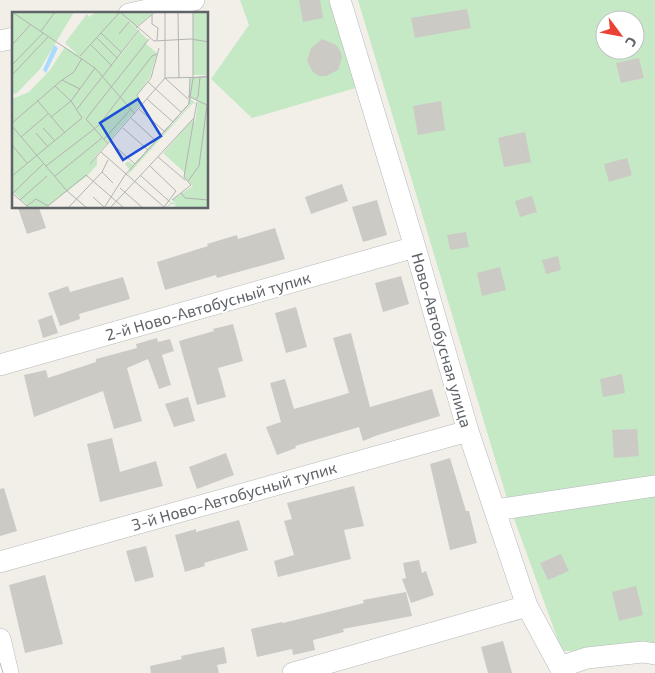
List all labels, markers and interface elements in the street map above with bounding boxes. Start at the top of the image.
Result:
north arrow [595,10,645,60]
inset map [12,12,209,209]
text: С [622,34,641,50]
street label: Ново-Автобусная улица [407,250,477,430]
street label: 2-й Ново-Автобусный тупик [103,267,313,345]
street label: 3-й Ново-Автобусный тупик [129,457,339,535]

